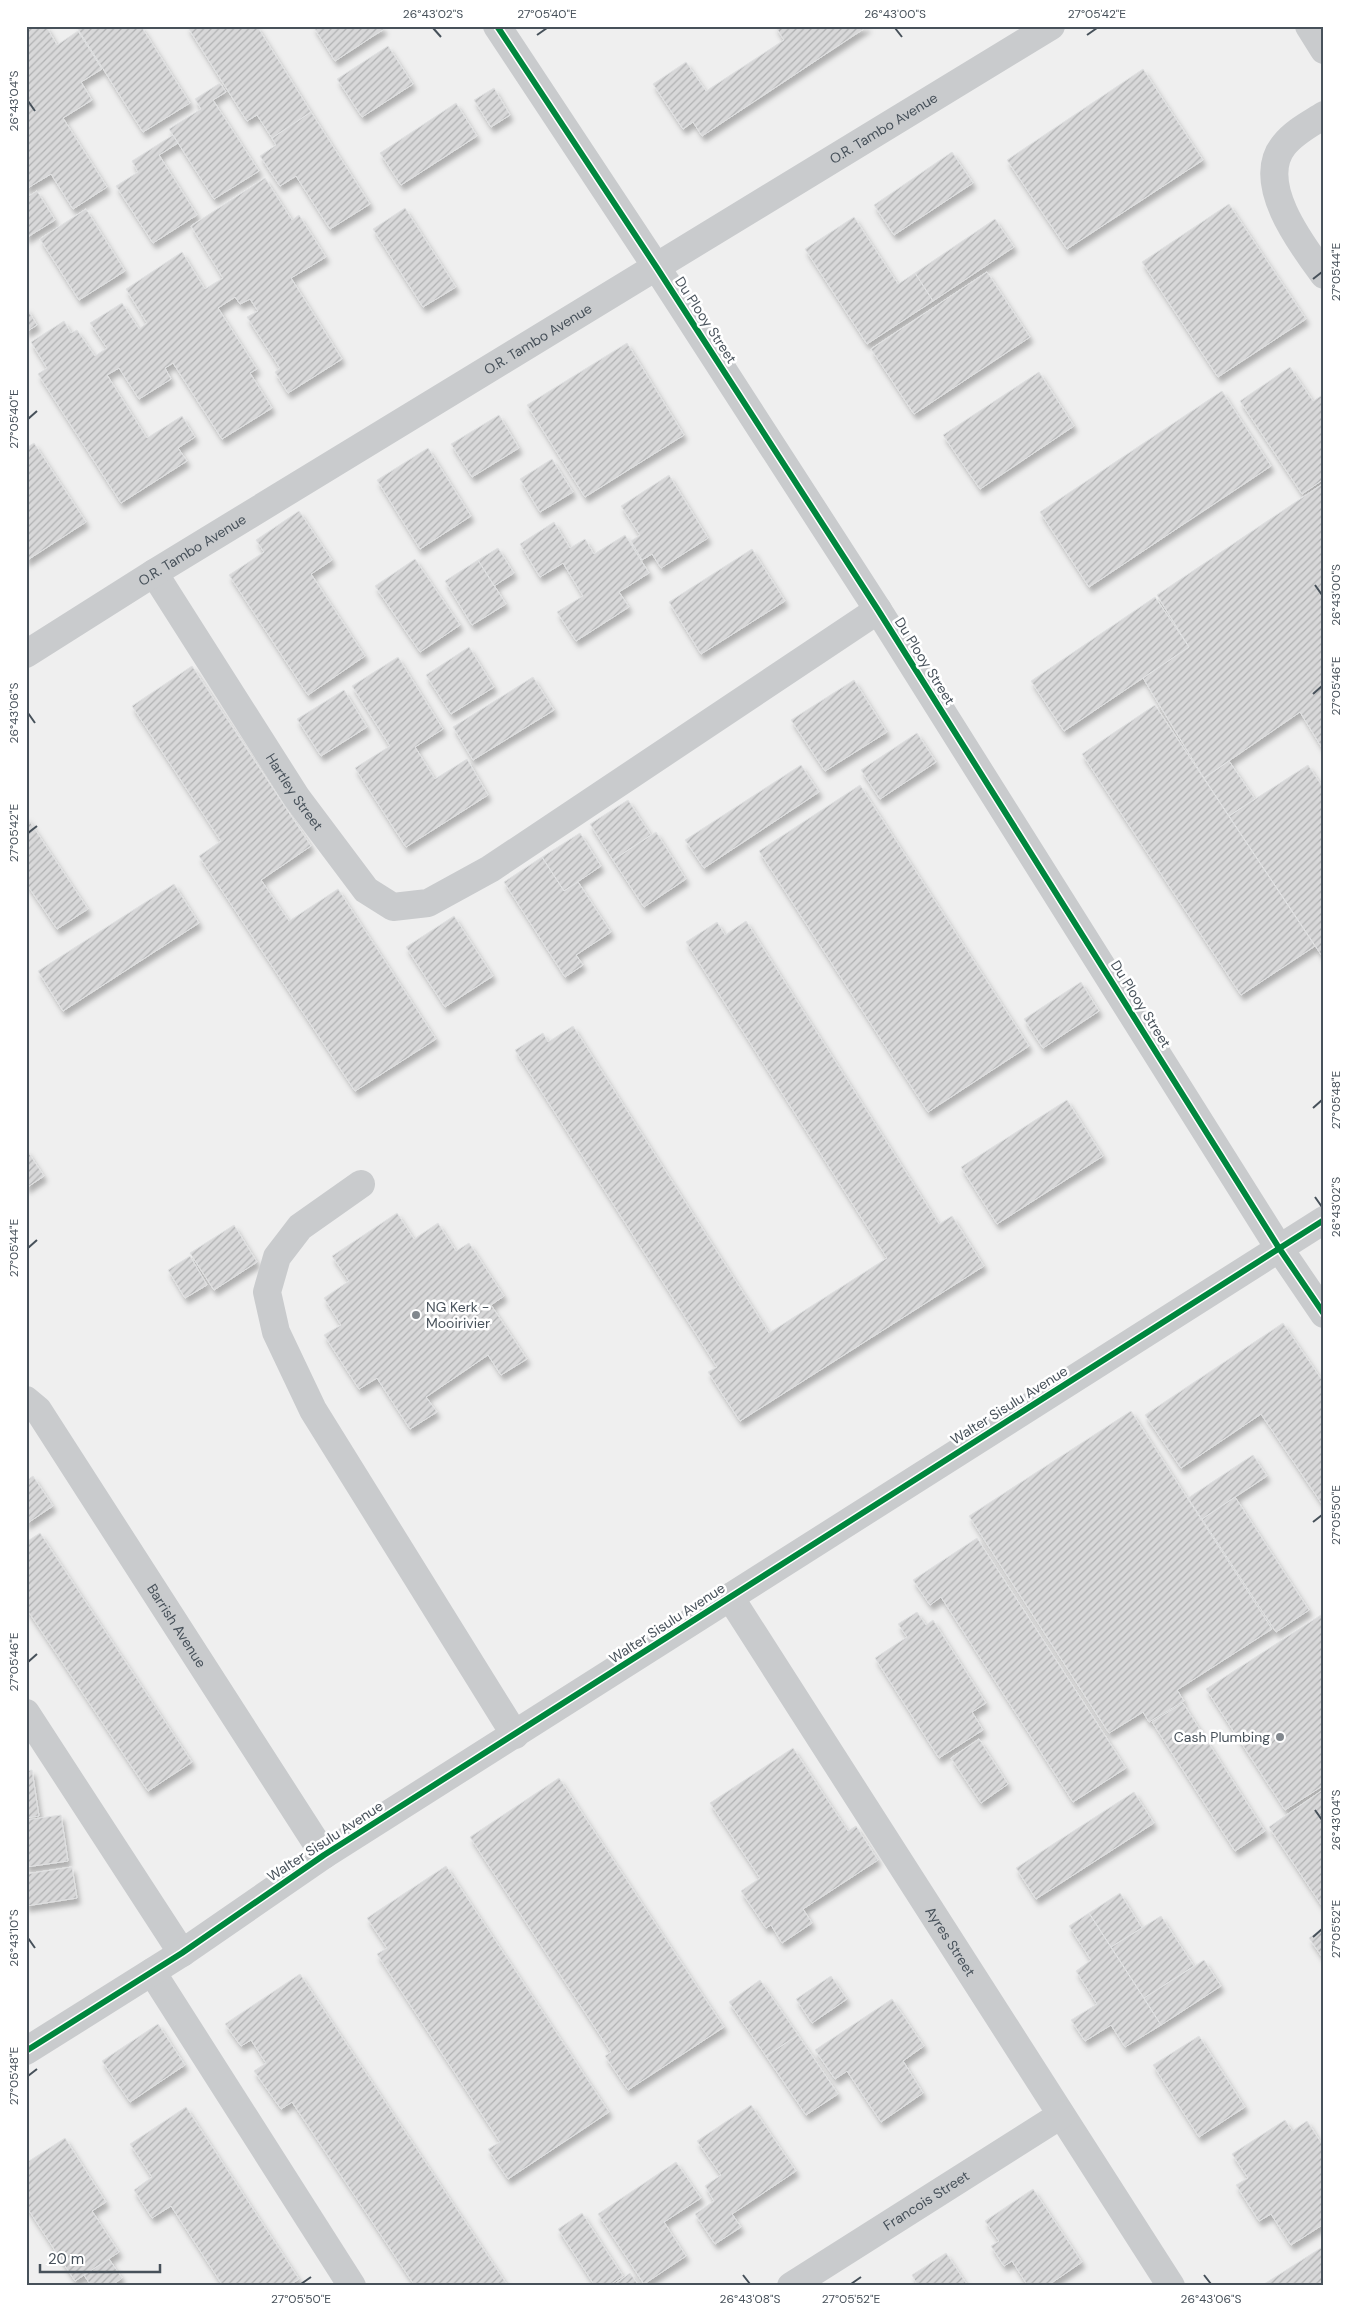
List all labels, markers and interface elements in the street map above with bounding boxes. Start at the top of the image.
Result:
text: 26°43'02"S [403,6,463,22]
text: 27°05'40"E [517,6,577,22]
text: 26°43'00"S [864,6,926,22]
text: 27°05'42"E [1068,6,1126,22]
text: 26°43'04"S [6,71,22,131]
street label: O.R. Tambo Avenue [826,88,941,168]
text: 27°05'44"E [1328,242,1344,301]
street label: Du Plooy Street [671,273,741,367]
street label: O.R. Tambo Avenue [480,299,595,379]
text: 27°05'40"E [6,389,22,449]
street label: O.R. Tambo Avenue [135,510,249,590]
text: 26°43'00"S [1328,564,1344,626]
street label: Du Plooy Street [891,614,959,708]
text: 27°05'46"E [1328,656,1344,715]
text: 26°43'06"S [6,682,22,744]
street label: Hartley Street [262,750,327,834]
text: 27°05'42"E [6,804,22,862]
street label: Du Plooy Street [1107,957,1175,1051]
text: 27°05'48"E [1328,1070,1344,1129]
text: 26°43'02"S [1328,1177,1344,1237]
text: 27°05'44"E [6,1218,22,1277]
place label: NG Kerk - Mooirivier [426,1298,490,1332]
marker: NG Kerk - Mooirivier [410,1309,422,1321]
street label: Walter Sisulu Avenue [947,1362,1071,1448]
text: 27°05'50"E [1328,1485,1344,1545]
street label: Walter Sisulu Avenue [606,1579,728,1667]
street label: Barrish Avenue [143,1580,210,1671]
text: 27°05'46"E [6,1632,22,1691]
place label: Cash Plumbing [1174,1728,1270,1746]
marker: Cash Plumbing [1274,1731,1286,1743]
text: 26°43'04"S [1328,1790,1344,1850]
street label: Walter Sisulu Avenue [264,1797,386,1885]
text: 27°05'52"E [1328,1900,1344,1958]
street label: Ayres Street [921,1903,980,1980]
text: 26°43'10"S [6,1909,22,1967]
text: 27°05'48"E [6,2046,22,2105]
street label: Francois Street [880,2166,973,2234]
scale bar [40,2242,160,2274]
text: 20 m [48,2249,84,2269]
text: 27°05'50"E [271,2291,331,2307]
text: 26°43'08"S [720,2291,780,2307]
text: 27°05'52"E [822,2291,880,2307]
text: 26°43'06"S [1180,2291,1242,2307]

